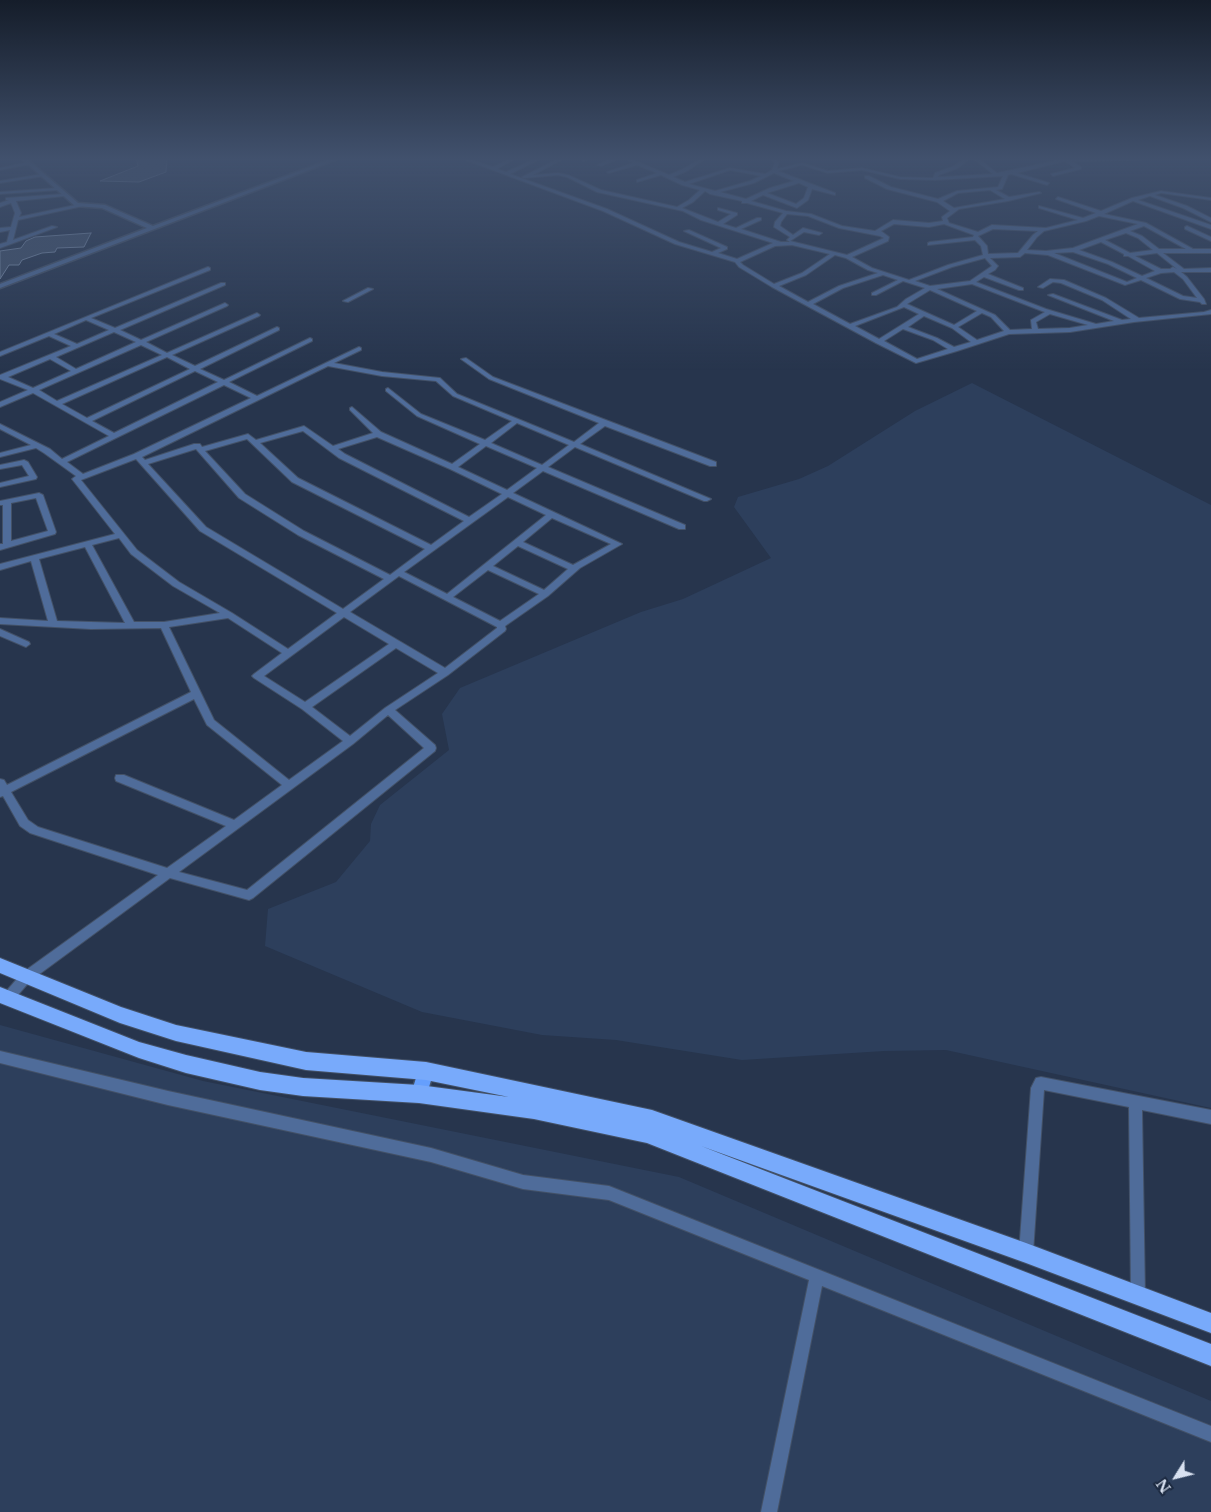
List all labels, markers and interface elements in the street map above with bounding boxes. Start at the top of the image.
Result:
north arrow [1151,1452,1201,1502]
text: N [1153,1475,1175,1496]

